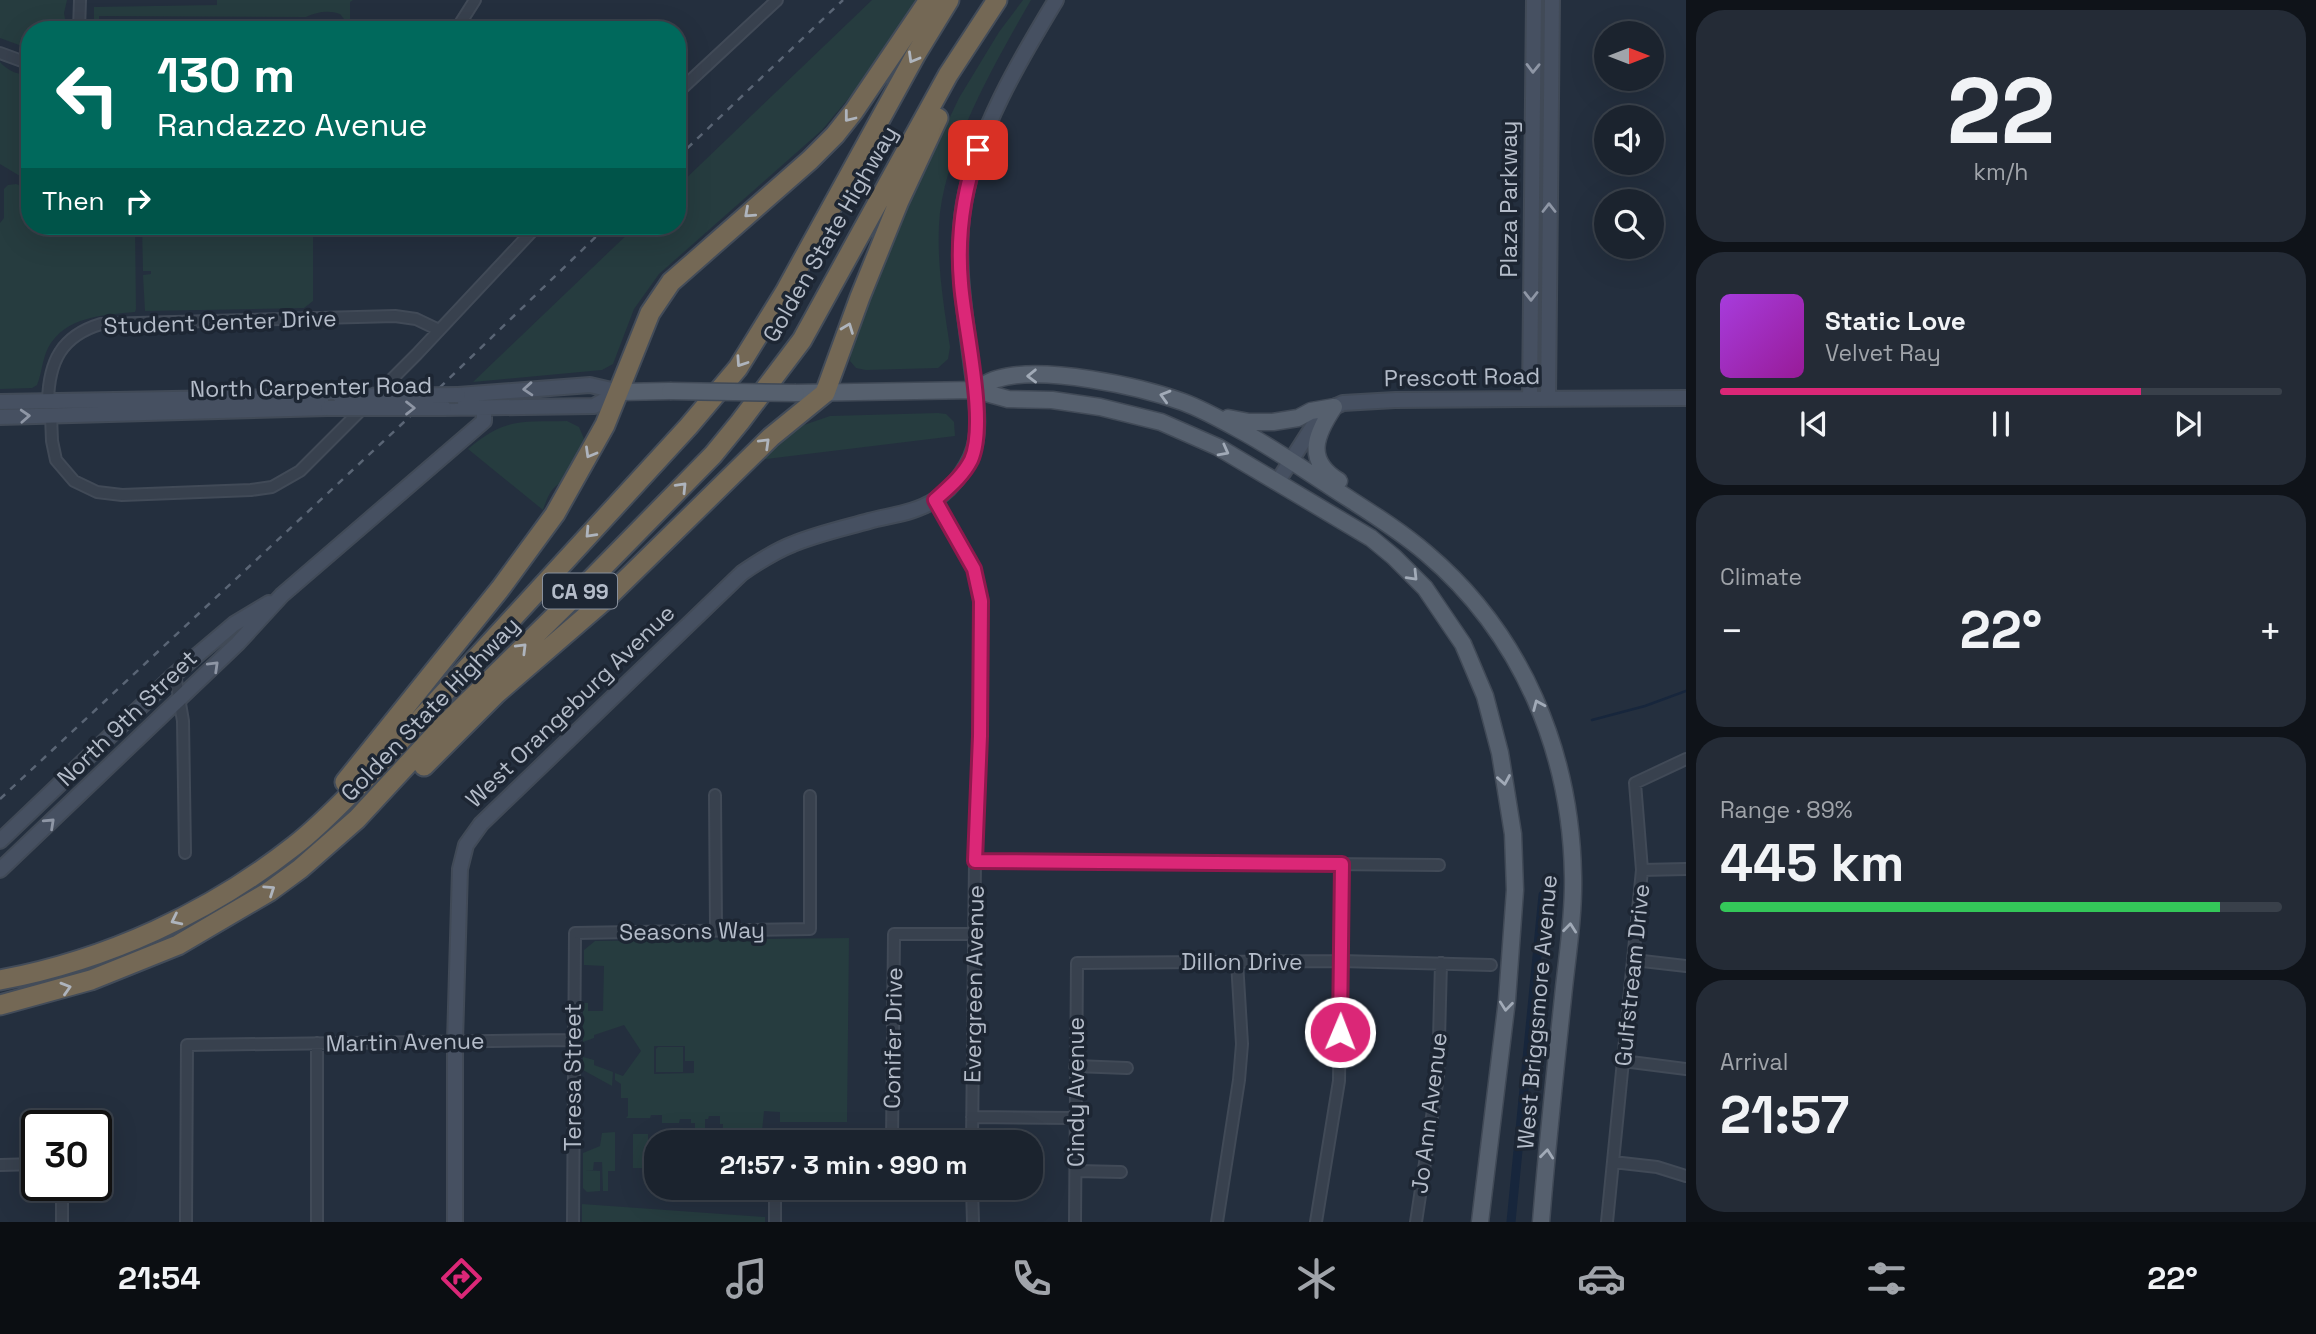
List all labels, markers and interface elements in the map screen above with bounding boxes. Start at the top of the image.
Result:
north arrow [1594,21,1664,91]
map controls [1594,21,1664,259]
text: 130 m [157,44,295,106]
icon: left [42,49,133,140]
one-way arrow [908,51,921,63]
text: 22 [1947,53,2055,170]
one-way arrow [1525,63,1541,74]
text: Randazzo Avenue [157,105,428,145]
button: sound [1594,105,1664,175]
one-way arrow [844,109,857,121]
street label: Golden State Highway [756,120,904,348]
pin [948,120,1008,180]
street label: Plaza Parkway [1494,121,1524,277]
icon: arrive [959,131,997,169]
text: km/h [1974,157,2028,187]
icon: right [119,182,157,220]
text: Then [42,184,105,218]
button: search [1594,189,1664,259]
one-way arrow [1541,202,1557,213]
one-way arrow [744,205,757,217]
one-way arrow [1523,291,1539,301]
street label: Student Center Drive [103,303,337,341]
text: Static Love [1825,304,1966,338]
one-way arrow [839,323,853,335]
text: Velvet Ray [1825,338,1941,368]
one-way arrow [736,355,749,368]
street label: Prescott Road [1384,361,1540,393]
one-way arrow [1026,368,1037,384]
street label: North Carpenter Road [190,370,432,404]
one-way arrow [523,381,534,396]
one-way arrow [1159,390,1171,405]
one-way arrow [406,400,416,416]
icon: previous [1795,405,1833,443]
icon: pause [1982,405,2020,443]
icon: next [2169,405,2207,443]
one-way arrow [20,408,31,423]
one-way arrow [757,438,770,451]
one-way arrow [1217,443,1229,456]
one-way arrow [585,446,598,459]
one-way arrow [674,482,687,495]
one-way arrow [586,525,599,538]
text: Climate [1720,562,1802,592]
one-way arrow [1405,568,1418,581]
road number: CA 99 [543,574,617,608]
text: 22° [1960,597,2042,663]
street label: West Orangeburg Avenue [459,598,681,814]
text: − [1720,607,1744,655]
text: + [2258,607,2282,655]
street label: Golden State Highway [334,610,526,808]
street label: North 9th Street [51,643,203,793]
one-way arrow [514,644,527,657]
one-way arrow [206,662,219,675]
one-way arrow [1533,700,1547,712]
one-way arrow [1496,774,1511,786]
text: Range · 89% [1720,795,1853,825]
one-way arrow [42,819,55,831]
text: 445 km [1720,830,1904,896]
street label: West Briggsmore Avenue [1510,873,1564,1151]
street label: Gulfstream Drive [1608,882,1656,1068]
street label: Evergreen Avenue [957,885,991,1083]
one-way arrow [262,886,275,898]
one-way arrow [171,911,184,925]
street label: Seasons Way [619,915,765,947]
one-way arrow [1562,922,1577,933]
street label: Dillon Drive [1181,947,1303,977]
street label: Conifer Drive [877,967,909,1109]
one-way arrow [60,981,72,996]
position arrow [1303,995,1377,1069]
one-way arrow [1499,1001,1514,1012]
street label: Teresa Street [558,1003,588,1151]
street label: Cindy Avenue [1061,1017,1091,1167]
street label: Martin Avenue [325,1026,485,1058]
street label: Jo Ann Avenue [1404,1031,1454,1195]
text: Arrival [1720,1047,1788,1077]
text: 21:57 [1720,1082,1849,1148]
speed limit sign: 30 [21,1110,112,1201]
text: 21:57 · 3 min · 990 m [720,1148,967,1182]
one-way arrow [1539,1148,1554,1159]
icon: directions [437,1254,486,1303]
icon: music [722,1254,771,1303]
icon: phone [1007,1254,1056,1303]
icon: climate [1292,1254,1341,1303]
icon: car [1577,1254,1626,1303]
icon: filters [1862,1254,1911,1303]
text: 21:54 [118,1258,201,1298]
text: 22° [2147,1258,2198,1298]

